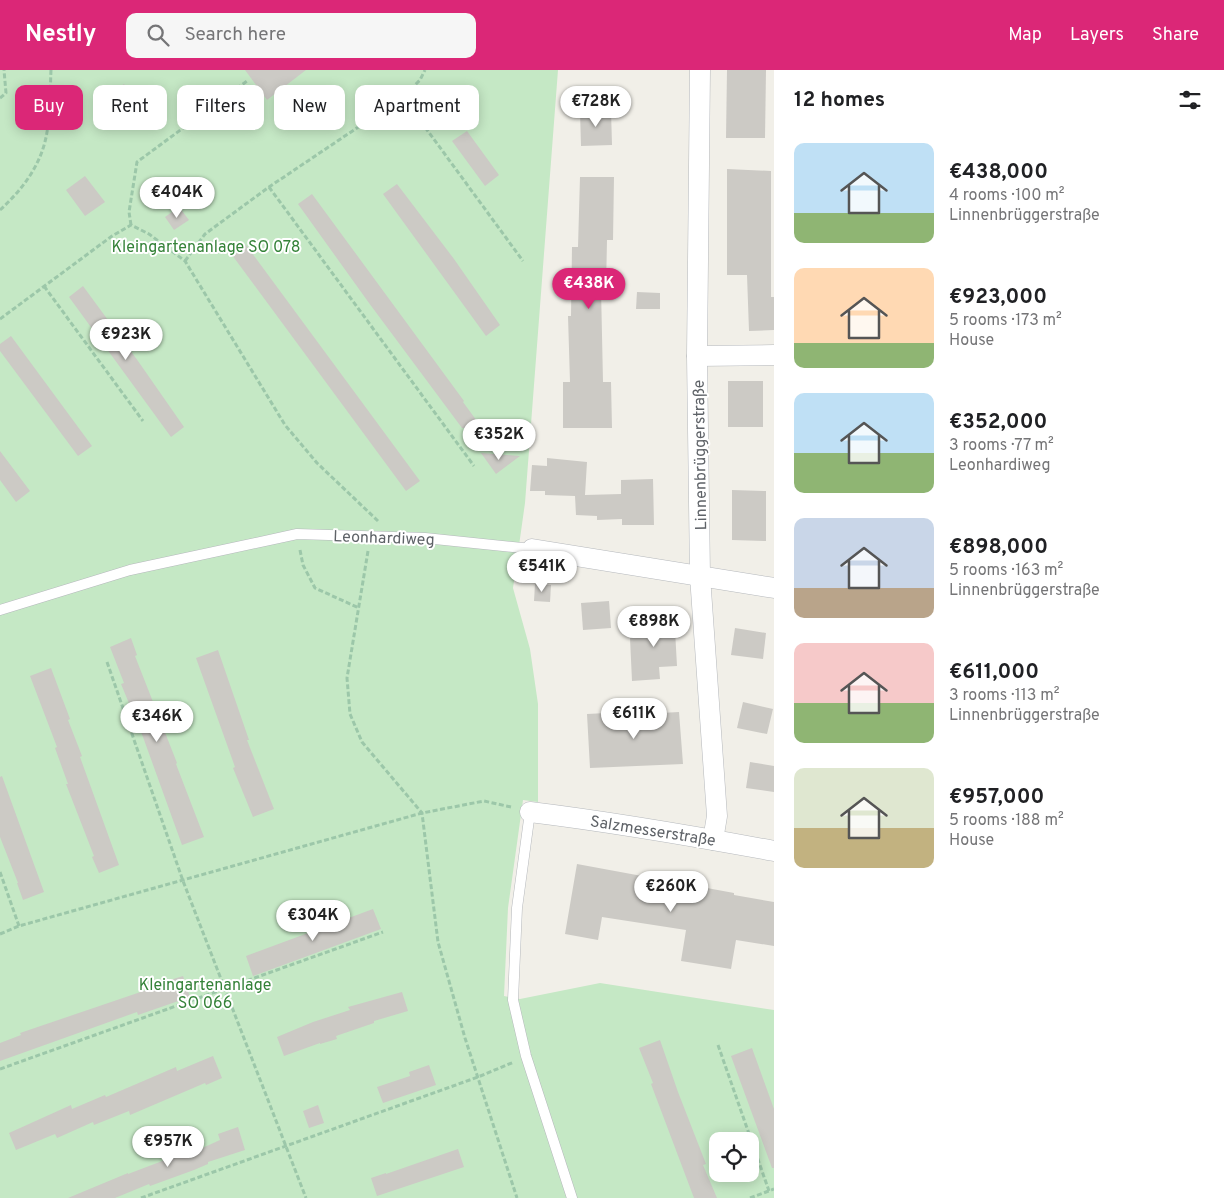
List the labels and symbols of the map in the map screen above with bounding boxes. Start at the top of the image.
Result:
pin: €728K [561,85,631,128]
pin: €404K [142,176,212,219]
park label: Kleingartenanlage SO 078 [112,238,300,258]
pin: €438K [554,268,624,310]
pin: €923K [91,318,161,361]
street label: Linnenbrüggerstraße [690,380,712,530]
pin: €352K [464,418,534,461]
street label: Leonhardiweg [333,527,435,551]
pin: €541K [507,550,577,593]
pin: €898K [619,606,689,648]
pin: €611K [599,698,669,740]
pin: €346K [122,700,192,743]
street label: Salzmesserstraße [589,812,717,852]
pin: €260K [636,870,706,913]
pin: €304K [278,900,348,942]
park label: Kleingartenanlage SO 066 [139,976,271,1014]
pin: €957K [133,1126,203,1168]

